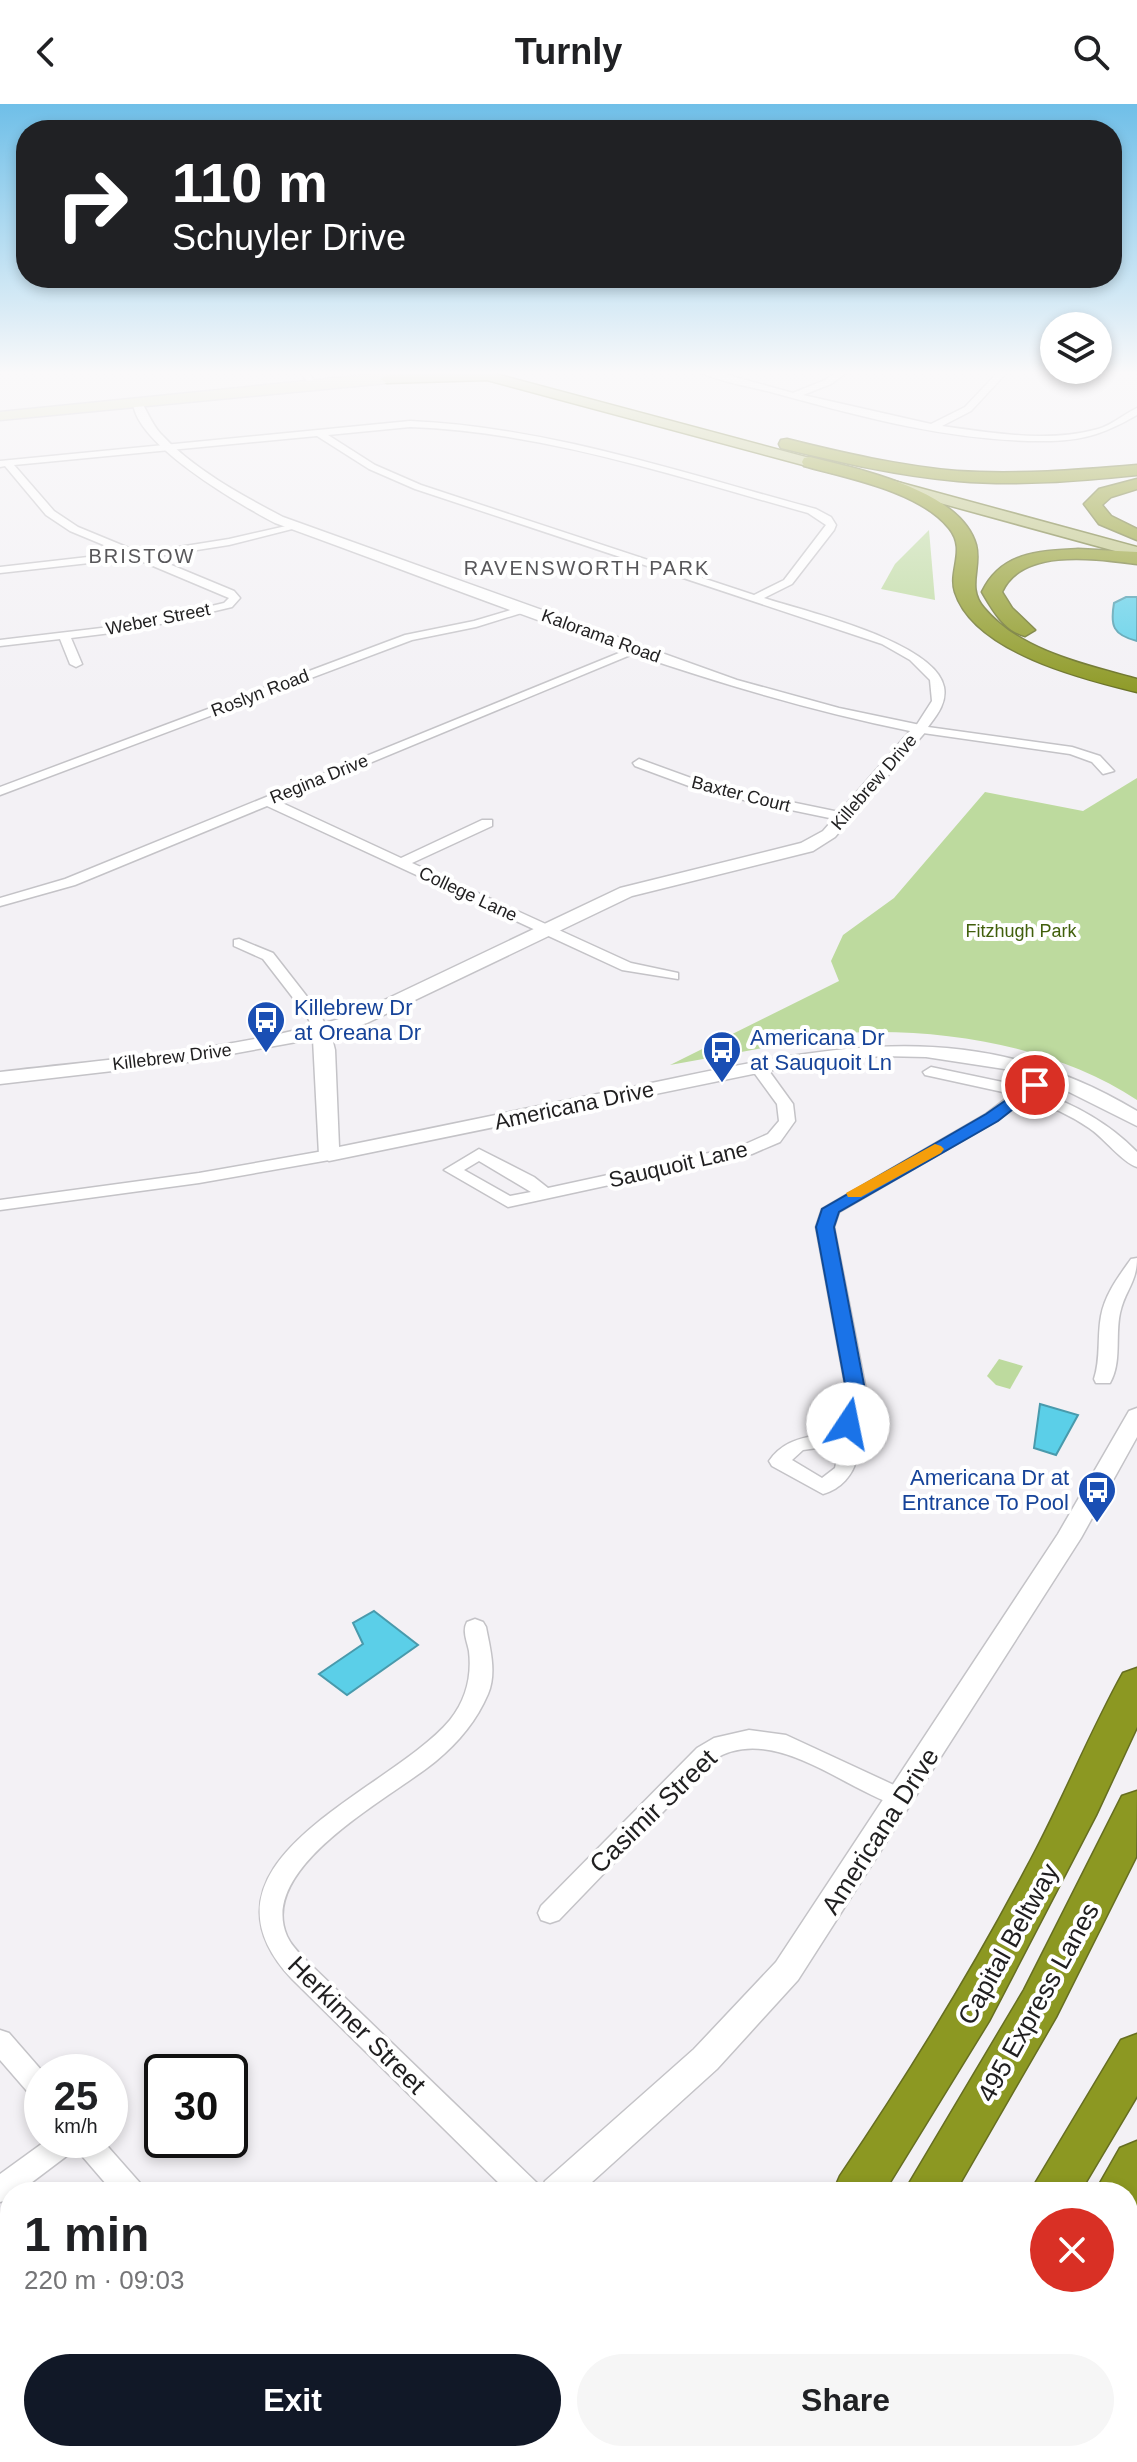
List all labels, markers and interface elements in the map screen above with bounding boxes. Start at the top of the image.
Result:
icon: back [24,30,68,74]
icon: search [1069,30,1113,74]
text: Turnly [515,31,622,72]
text: 110 m [172,151,328,214]
icon: right [40,152,144,256]
text: Schuyler Drive [172,217,406,258]
map controls [1040,312,1112,384]
button: layers [1040,312,1112,384]
district label: BRISTOW [89,545,195,567]
district label: RAVENSWORTH PARK [464,557,710,579]
street label: Weber Street [104,599,212,639]
street label: Kalorama Road [539,605,663,667]
street label: Roslyn Road [208,665,312,721]
street label: Killebrew Drive [827,730,921,834]
street label: Regina Drive [267,750,371,808]
street label: Baxter Court [690,772,792,816]
street label: College Lane [416,863,520,925]
park label: Fitzhugh Park [965,921,1078,941]
place label: Killebrew Dr at Oreana Dr [294,995,421,1045]
bus stop icon: Killebrew Dr at Oreana Dr [245,999,287,1054]
place label: Americana Dr at Sauquoit Ln [750,1025,892,1075]
bus stop icon: Americana Dr at Sauquoit Ln [701,1029,743,1084]
street label: Killebrew Drive [111,1040,233,1074]
pin [1001,1051,1069,1119]
icon: arrive [1013,1063,1057,1107]
street label: Americana Drive [492,1076,656,1135]
street label: Sauquoit Lane [606,1136,750,1193]
position arrow [806,1382,890,1466]
place label: Americana Dr at Entrance To Pool [902,1465,1069,1515]
bus stop icon: Americana Dr at Entrance To Pool [1076,1469,1118,1524]
street label: Casimir Street [583,1742,723,1879]
street label: Americana Drive [815,1742,945,1920]
street label: Capital Beltway [951,1858,1065,2030]
street label: 495 Express Lanes [971,1897,1105,2107]
street label: Herkimer Street [282,1950,433,2101]
speed limit sign: 30 [144,2054,248,2158]
text: 25 [54,2074,98,2118]
text: km/h [54,2115,98,2137]
text: 1 min [24,2208,149,2261]
button: close [1030,2208,1114,2292]
text: 220 m · 09:03 [24,2265,184,2295]
button: Exit [24,2354,561,2446]
button: Share [577,2354,1114,2446]

